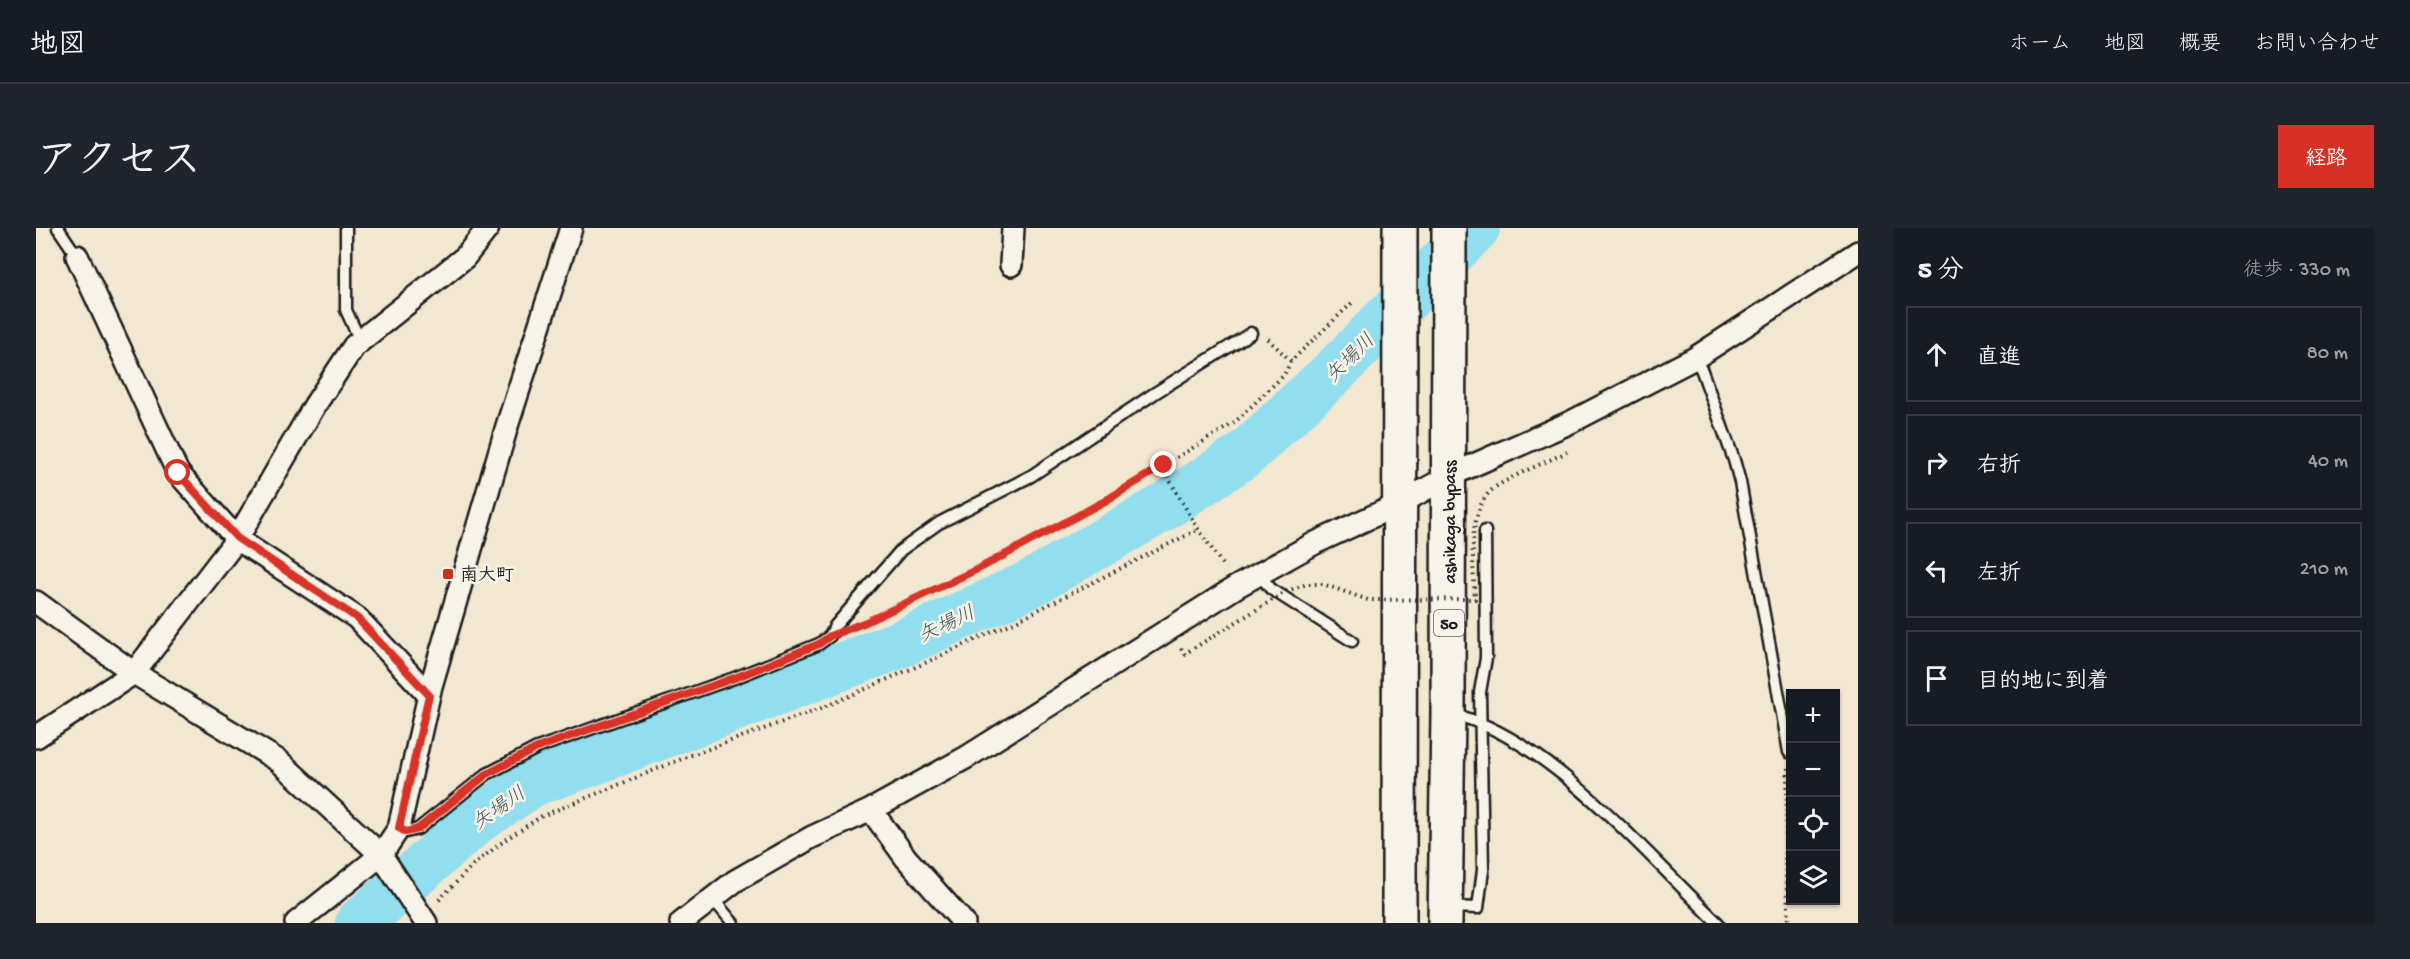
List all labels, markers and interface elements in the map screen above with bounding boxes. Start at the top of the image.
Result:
text: 地図 [30,30,86,63]
text: ホーム [2009,33,2071,58]
text: 地図 [2104,33,2146,58]
text: 概要 [2179,33,2221,58]
text: お問い合わせ [2254,33,2380,58]
button: 経路 [2278,125,2374,188]
text: アクセス [36,140,201,189]
text: 5 分 [1918,257,1964,288]
text: 徒歩 · 330 m [2243,260,2350,283]
water label: 矢場川 [1321,329,1381,389]
icon: ahead [1920,338,1953,371]
text: 80 m [2307,343,2348,366]
text: 直進 [1977,346,2021,372]
icon: right [1920,446,1953,479]
route end [1150,451,1176,477]
text: 40 m [2308,451,2348,474]
text: 右折 [1977,454,2021,480]
route start [164,459,190,485]
street label: ashikaga bypass [1441,459,1462,584]
icon: left [1920,554,1953,587]
text: 210 m [2300,559,2348,582]
text: 左折 [1977,562,2021,588]
place label: 南大町 [460,565,514,587]
marker: 南大町 [441,567,455,581]
water label: 矢場川 [915,602,980,649]
road number: 50 [1434,610,1464,636]
icon: arrive [1920,662,1953,695]
text: 目的地に到着 [1977,670,2109,696]
map controls [1786,689,1840,905]
button: + [1786,689,1840,743]
button: − [1786,743,1840,797]
water label: 矢場川 [468,782,531,836]
button: locate [1786,797,1840,851]
button: layers [1786,851,1840,905]

